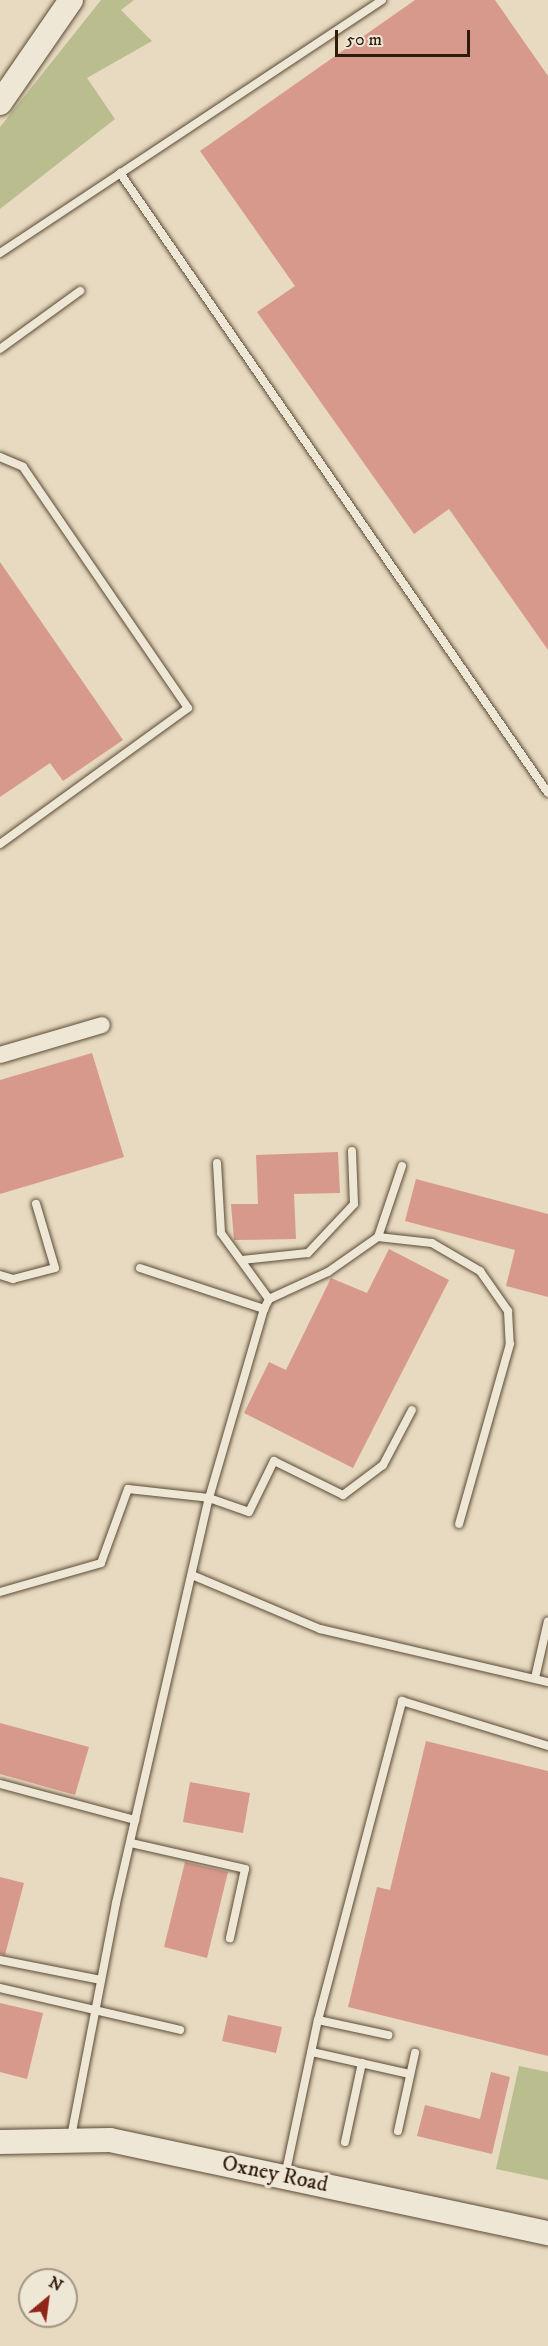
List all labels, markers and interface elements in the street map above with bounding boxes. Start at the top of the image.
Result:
scale bar [338,18,473,56]
text: 50 m [346,29,382,51]
street label: Oxney Road [220,2150,330,2198]
north arrow [18,2268,78,2328]
text: N [45,2272,66,2296]

